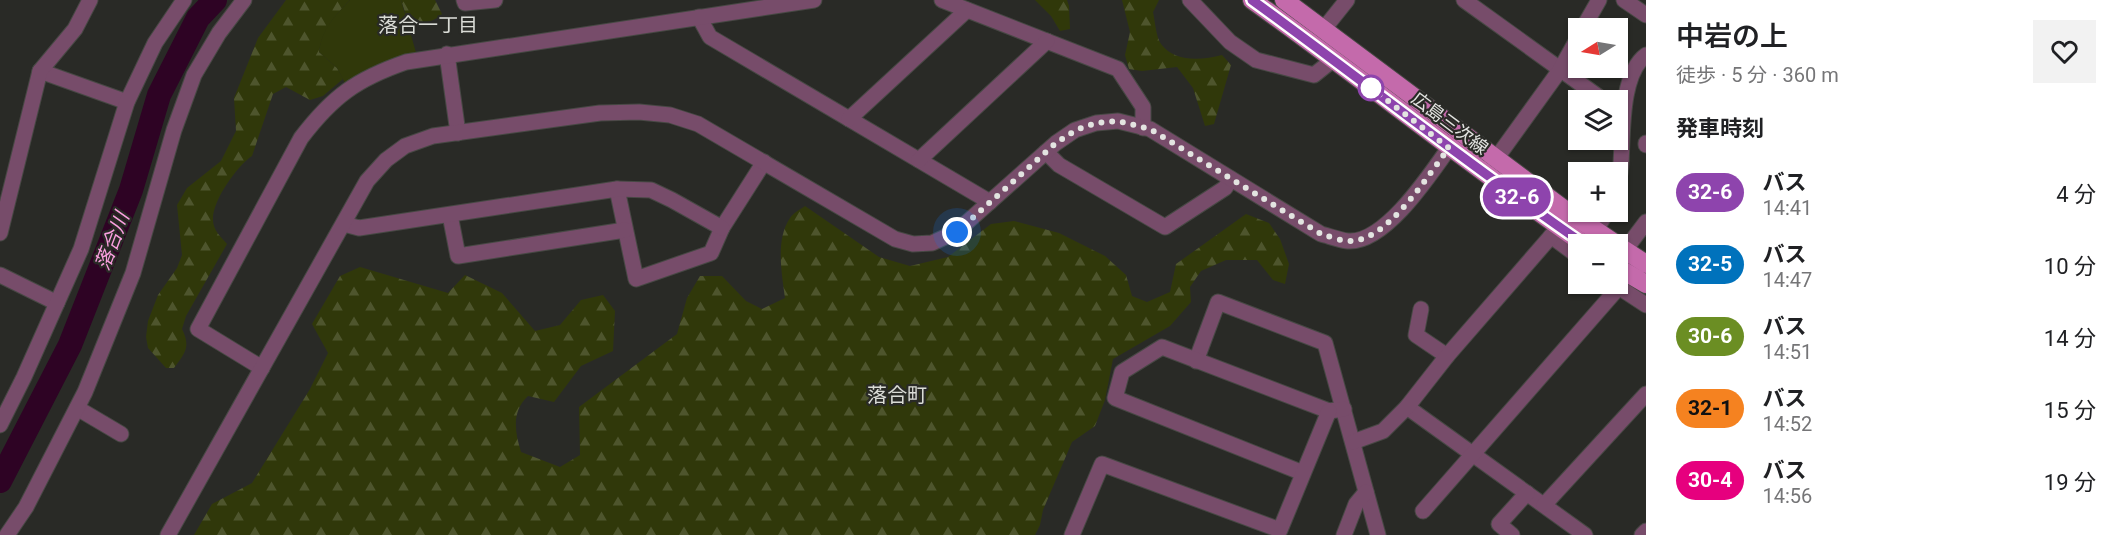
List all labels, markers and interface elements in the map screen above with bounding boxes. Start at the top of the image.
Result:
district label: 落合一丁目 [378,13,478,37]
north arrow [1568,18,1628,78]
map controls [1568,18,1628,294]
text: 中岩の上 [1676,20,1788,53]
button: heart [2033,20,2096,83]
text: 徒歩 · 5 分 · 360 m [1676,63,1839,87]
unlabelled marker [1358,75,1384,101]
street label: 広島三次線 [1408,88,1492,158]
button: layers [1568,90,1628,150]
text: 発車時刻 [1676,116,1764,141]
button: + [1568,162,1628,222]
text: バス [1762,170,1806,195]
line badge: 32-6 [1475,178,1559,216]
text: 32-6 [1688,180,1732,204]
text: 4 分 [2056,182,2096,207]
text: 32-6 [1495,185,1539,209]
text: 14:41 [1762,196,1812,220]
water label: 落合川 [90,207,135,273]
your location [942,217,972,247]
button: − [1568,234,1628,294]
text: バス [1762,242,1806,267]
text: 32-5 [1688,252,1732,276]
text: 10 分 [2044,254,2096,279]
text: 14:47 [1762,268,1812,292]
text: バス [1762,314,1806,339]
text: 30-6 [1688,324,1732,348]
text: 14 分 [2044,326,2096,351]
text: 14:51 [1762,340,1812,364]
district label: 落合町 [867,383,927,407]
text: バス [1762,386,1806,411]
text: 32-1 [1688,396,1732,420]
text: 15 分 [2044,398,2096,423]
text: 14:52 [1762,412,1812,436]
text: バス [1762,458,1806,483]
text: 30-4 [1688,468,1732,492]
text: 19 分 [2044,470,2096,495]
text: 14:56 [1762,484,1812,508]

